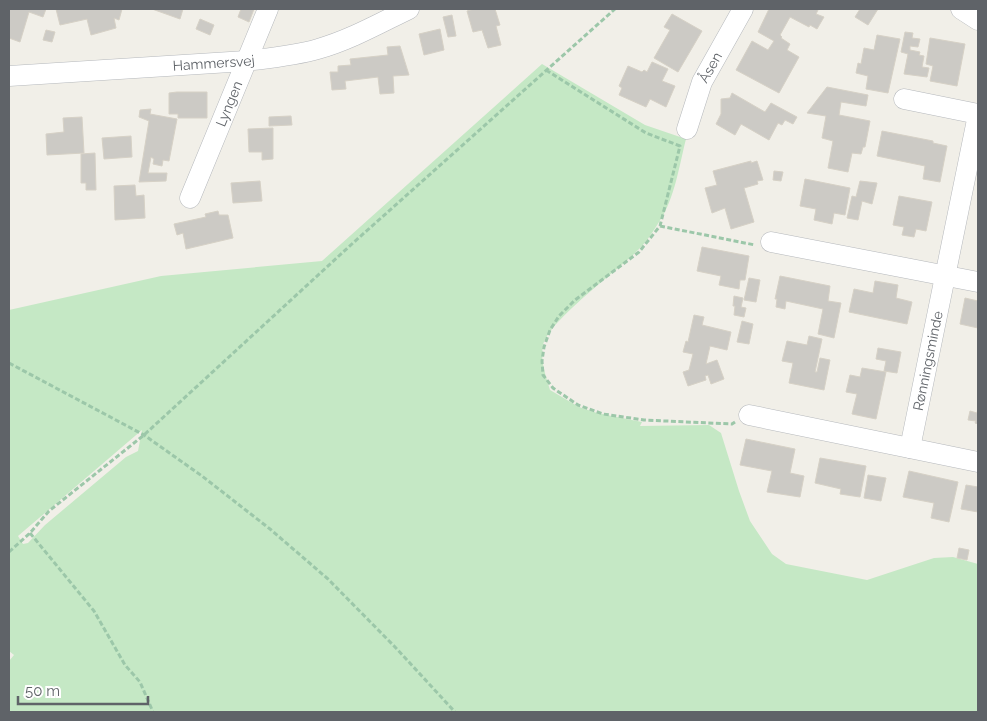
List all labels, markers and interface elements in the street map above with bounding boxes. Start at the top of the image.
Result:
street label: Åsen [694,49,725,86]
street label: Hammersvej [172,52,255,74]
street label: Lyngen [212,79,245,129]
street label: Rønningsminde [910,310,946,412]
scale bar [18,674,148,706]
text: 50 m [25,682,60,700]

